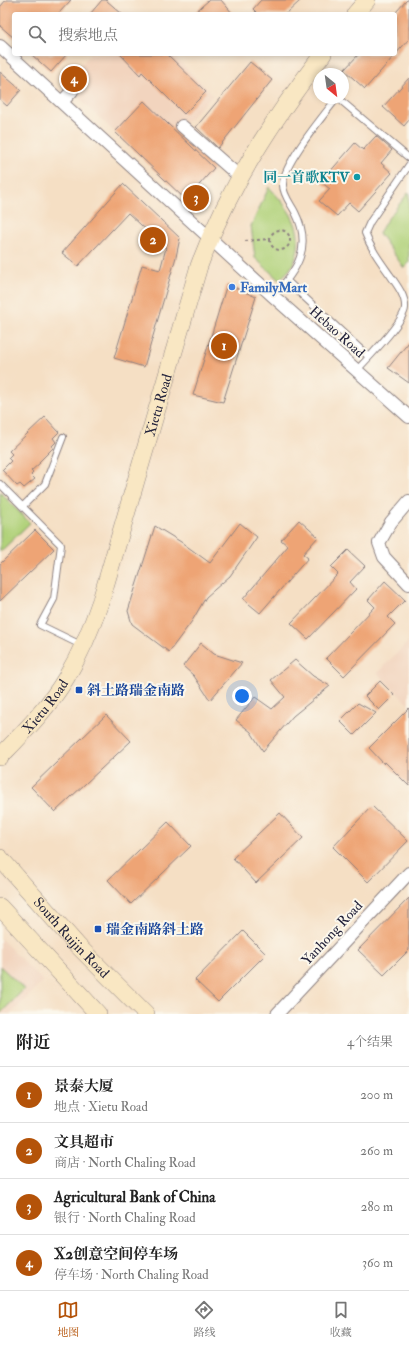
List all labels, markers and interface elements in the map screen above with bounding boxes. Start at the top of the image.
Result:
search box [12,12,397,56]
icon: search [26,23,48,45]
text: 搜索地点 [58,26,118,45]
pin: 4 [61,64,87,94]
north arrow [313,68,349,104]
place label: 同一首歌KTV [263,169,350,186]
marker: 同一首歌KTV [352,172,362,182]
pin: 3 [183,183,209,213]
pin: 2 [140,225,166,255]
place label: FamilyMart [240,279,308,297]
marker: FamilyMart [227,282,237,292]
street label: Hebao Road [306,303,368,361]
pin: 1 [211,331,237,361]
street label: Xietu Road [141,372,175,438]
street label: Xietu Road [18,676,72,737]
place label: 斜土路瑞金南路 [87,682,185,699]
marker: 斜土路瑞金南路 [74,685,84,695]
your location [232,686,252,706]
street label: South Ruijin Road [30,894,113,981]
street label: Yanhong Road [298,897,366,969]
place label: 瑞金南路斜土路 [106,921,204,938]
marker: 瑞金南路斜土路 [93,924,103,934]
text: 附近 [16,1032,50,1053]
text: 4个结果 [347,1034,393,1050]
text: 景泰大厦 [54,1077,114,1096]
text: 1 [27,1087,31,1103]
text: 200 m [360,1087,393,1103]
text: 地点 · Xietu Road [54,1099,148,1115]
text: 文具超市 [54,1133,114,1152]
text: 2 [26,1143,32,1159]
text: 260 m [360,1143,393,1159]
text: 商店 · North Chaling Road [54,1155,196,1171]
text: Agricultural Bank of China [54,1188,215,1207]
text: 3 [27,1199,32,1215]
text: 280 m [361,1199,393,1215]
text: 银行 · North Chaling Road [54,1210,196,1226]
text: X2创意空间停车场 [54,1245,178,1264]
text: 4 [25,1255,33,1271]
text: 360 m [362,1255,393,1271]
text: 停车场 · North Chaling Road [54,1267,209,1283]
tab: 地图 [57,1299,79,1339]
tab: 路线 [193,1299,215,1339]
tab: 收藏 [330,1299,352,1339]

